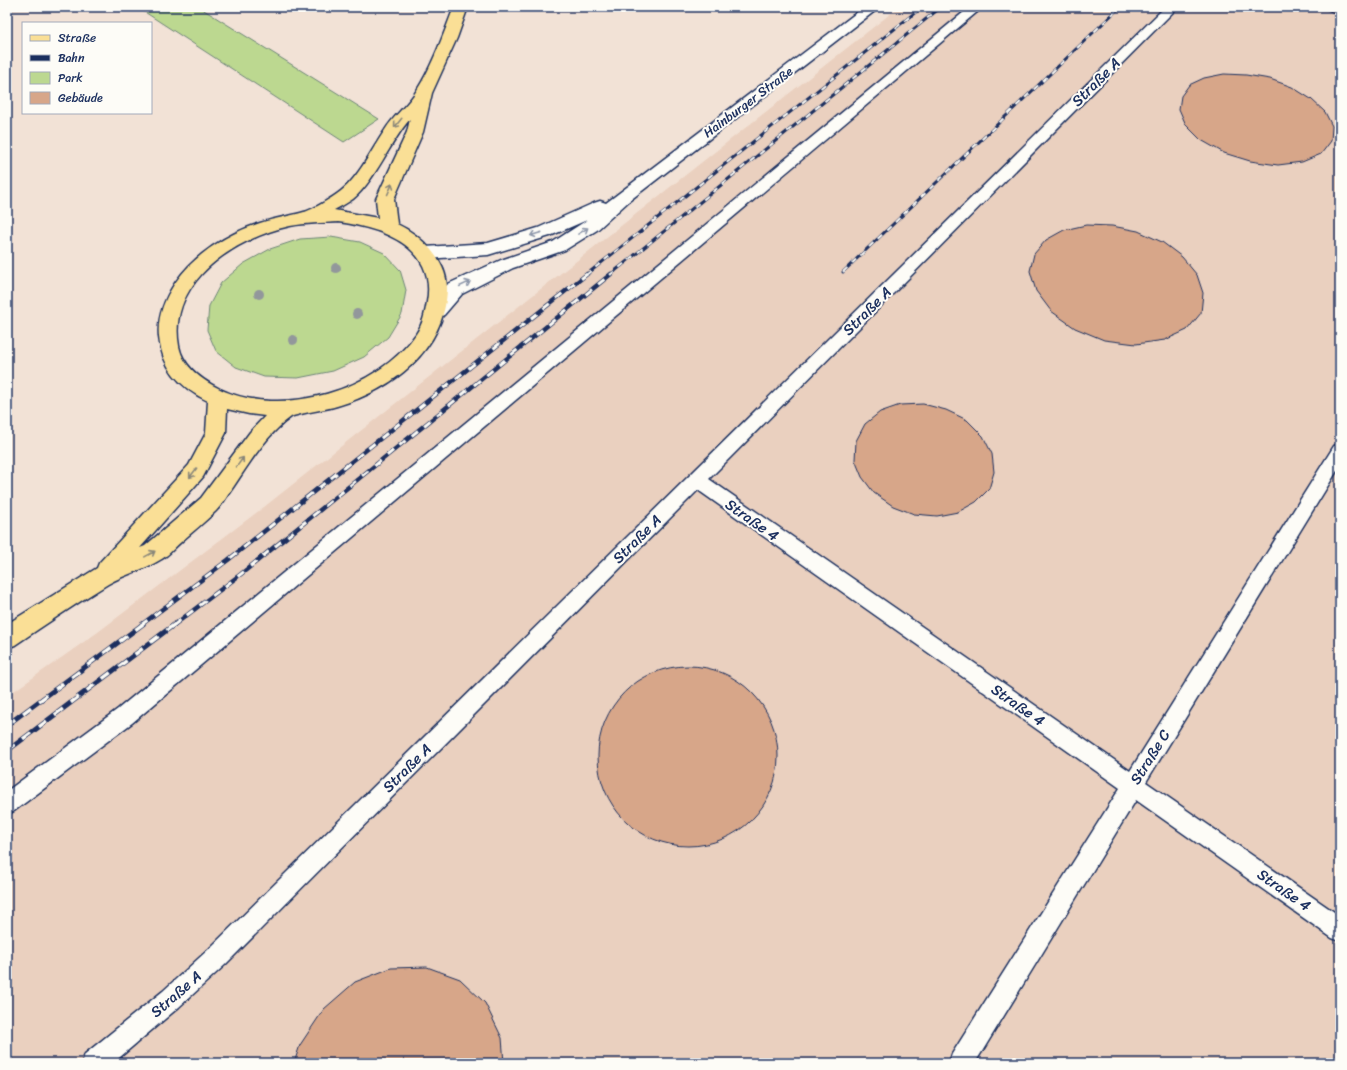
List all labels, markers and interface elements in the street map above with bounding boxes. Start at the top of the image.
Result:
legend [22,22,152,114]
text: Straße [58,27,96,49]
text: Bahn [58,47,85,69]
street label: Straße A [1065,51,1127,113]
street label: Hainburger Straße [698,60,798,144]
text: Park [58,67,83,89]
text: Gebäude [58,87,103,109]
one-way arrow [394,117,403,128]
one-way arrow [387,183,394,195]
one-way arrow [577,226,589,234]
one-way arrow [530,231,543,238]
one-way arrow [459,280,471,287]
street label: Straße A [836,280,898,342]
one-way arrow [236,456,244,467]
one-way arrow [189,467,198,478]
street label: Straße 4 [720,492,784,548]
street label: Straße A [606,508,668,570]
one-way arrow [144,550,156,557]
street label: Straße 4 [986,677,1050,733]
street label: Straße C [1123,724,1178,790]
street label: Straße A [376,737,438,799]
street label: Straße 4 [1252,862,1316,918]
street label: Straße A [144,964,208,1024]

